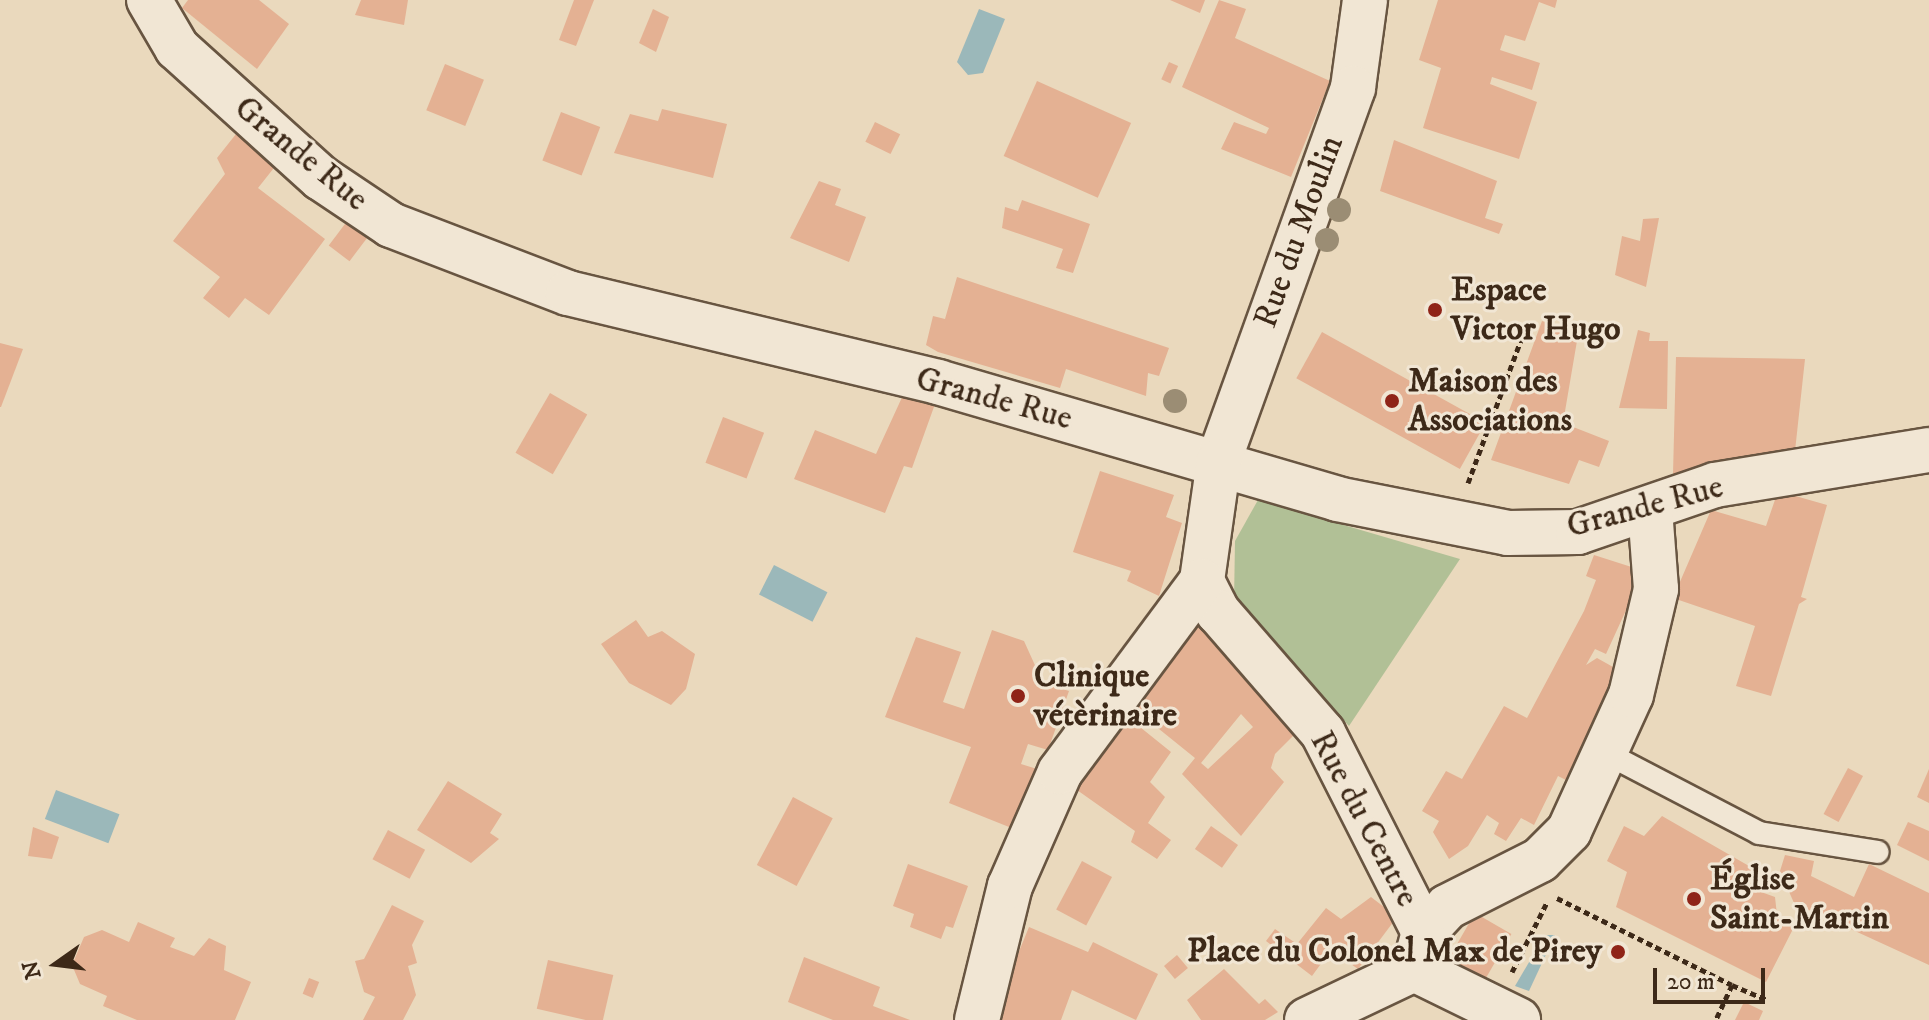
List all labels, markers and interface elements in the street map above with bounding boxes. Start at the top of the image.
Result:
street label: Grande Rue [226,88,376,220]
street label: Rue du Moulin [1245,130,1353,334]
place label: Espace Victor Hugo [1451,270,1620,350]
marker: Espace Victor Hugo [1426,301,1444,319]
street label: Grande Rue [911,359,1077,439]
place label: Maison des Associations [1408,361,1572,440]
marker: Maison des Associations [1383,392,1401,410]
street label: Grande Rue [1562,467,1728,547]
place label: Clinique vétèrinaire [1034,656,1177,736]
marker: Clinique vétèrinaire [1009,687,1027,705]
street label: Rue du Centre [1301,724,1427,914]
place label: Église Saint-Martin [1710,859,1889,938]
marker: Église Saint-Martin [1685,890,1703,908]
north arrow [16,924,96,1004]
place label: Place du Colonel Max de Pirey [1187,932,1602,972]
marker: Place du Colonel Max de Pirey [1609,943,1627,961]
scale bar [1657,952,1769,1002]
text: N [17,958,48,982]
text: 20 m [1667,967,1715,997]

